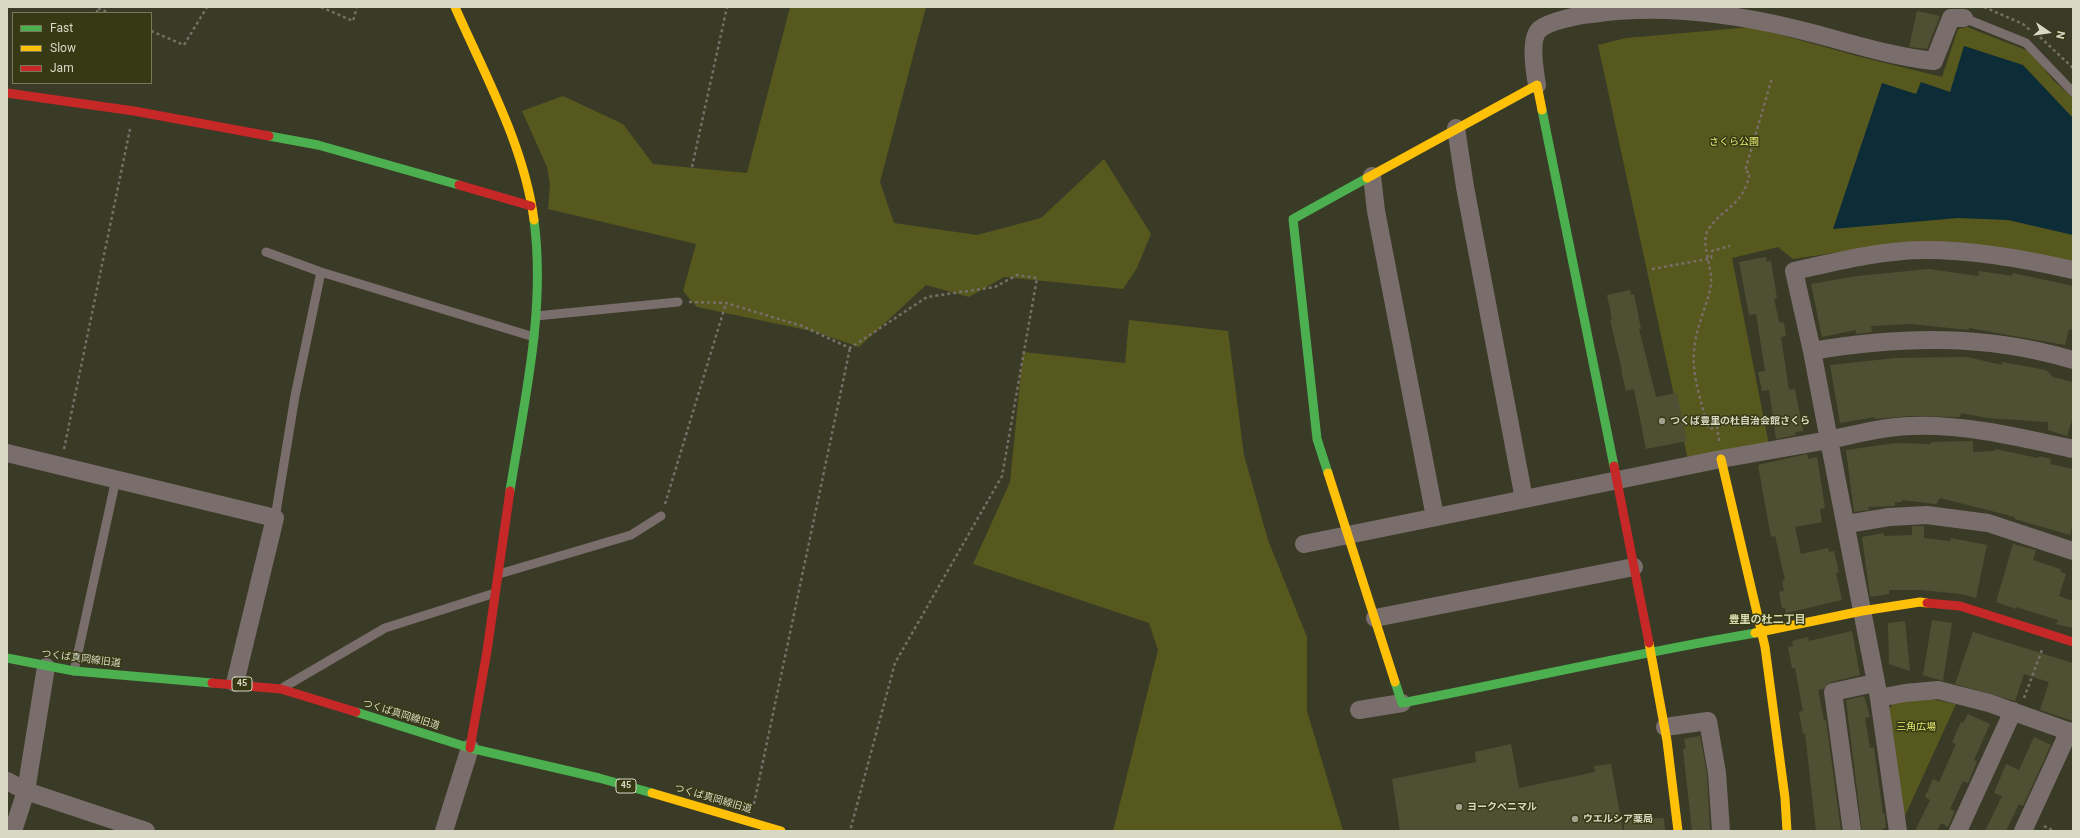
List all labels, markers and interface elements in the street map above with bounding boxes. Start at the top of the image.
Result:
legend [12,12,152,84]
north arrow [2028,12,2068,52]
text: Fast [50,21,73,35]
text: N [2053,30,2067,40]
text: Slow [50,41,76,55]
text: Jam [50,61,74,75]
park label: さくら公園 [1709,136,1759,148]
place label: つくば豊里の杜自治会館さくら [1670,415,1810,427]
marker: つくば豊里の杜自治会館さくら [1657,416,1667,426]
district label: 豊里の杜二丁目 [1729,613,1805,627]
street label: つくば真岡線旧道 [41,648,121,670]
road number: 45 [232,677,252,691]
street label: つくば真岡線旧道 [361,698,441,732]
park label: 三角広場 [1896,721,1936,733]
road number: 45 [616,779,636,793]
street label: つくば真岡線旧道 [673,782,753,816]
place label: ヨークベニマル [1467,801,1537,813]
marker: ヨークベニマル [1454,802,1464,812]
place label: ウエルシア薬局 [1583,813,1653,825]
marker: ウエルシア薬局 [1570,814,1580,824]

